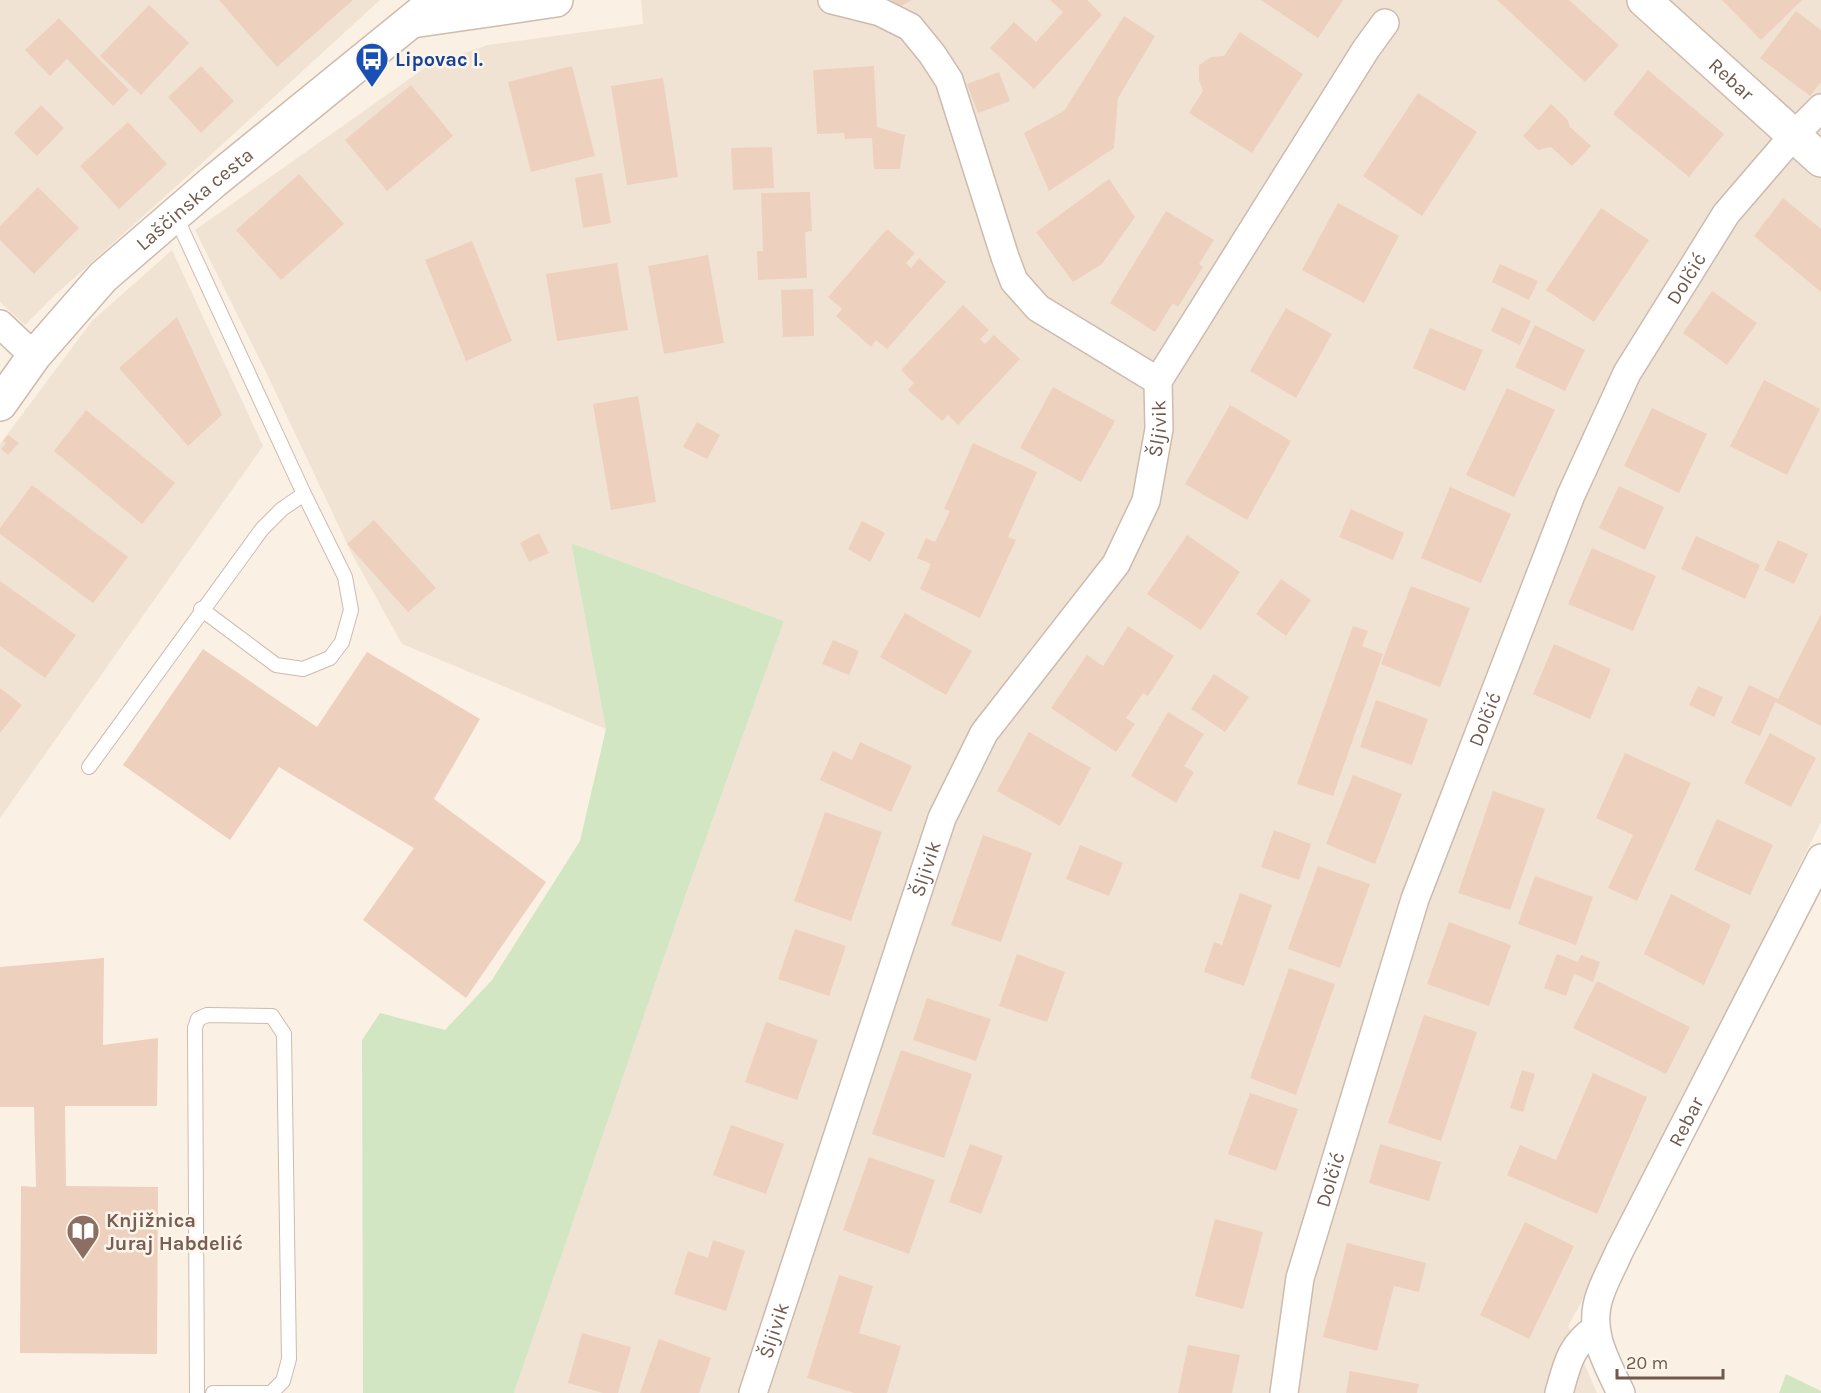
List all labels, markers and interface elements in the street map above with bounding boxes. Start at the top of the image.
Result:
bus stop icon: Lipovac I. [354,41,390,88]
place label: Lipovac I. [395,48,483,71]
street label: Rebar [1704,53,1759,106]
street label: Laščinska cesta [131,143,258,255]
street label: Dolčić [1662,249,1711,309]
street label: Šljivik [1142,400,1171,459]
street label: Dolčić [1464,689,1506,750]
street label: Šljivik [905,838,946,900]
street label: Rebar [1664,1092,1709,1150]
street label: Dolčić [1311,1149,1350,1210]
place label: Knjižnica Juraj Habdelić [106,1209,243,1255]
library icon: Knjižnica Juraj Habdelić [65,1213,101,1260]
street label: Šljivik [753,1300,794,1361]
scale bar [1617,1342,1724,1380]
text: 20 m [1626,1352,1668,1374]

